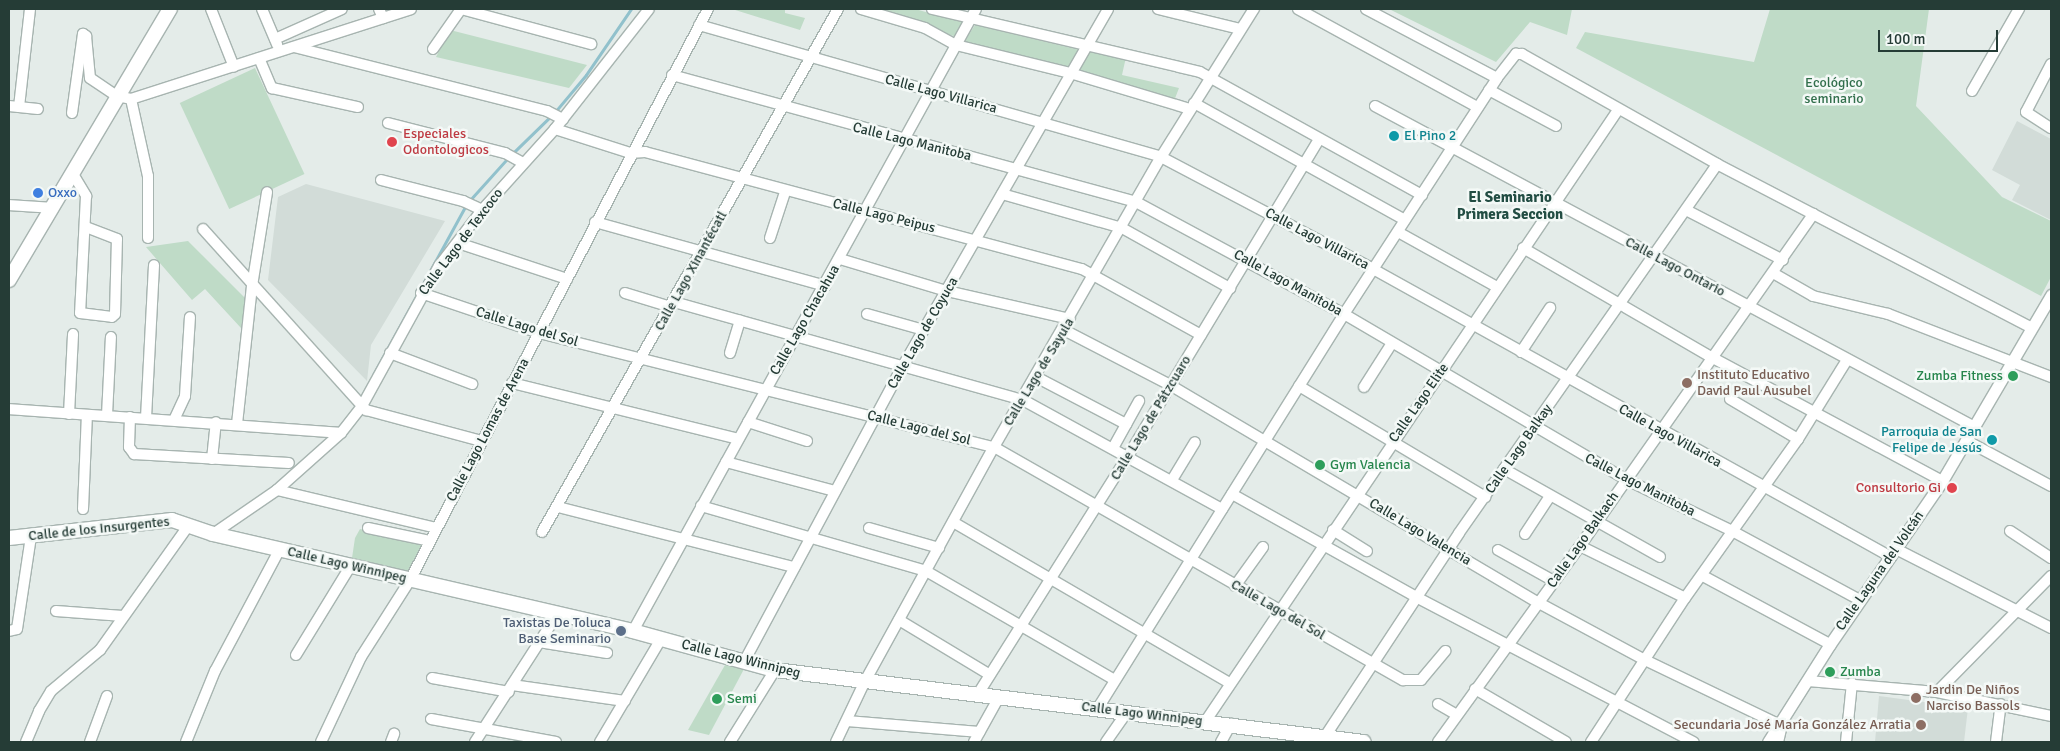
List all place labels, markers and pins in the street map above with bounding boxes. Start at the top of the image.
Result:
place label: Especiales Odontologicos [403,126,489,158]
place label: El Pino 2 [1404,128,1456,144]
marker: El Pino 2 [1388,130,1400,142]
marker: Especiales Odontologicos [385,135,399,149]
place label: Oxxo [48,185,77,201]
marker: Oxxo [32,187,44,199]
place label: Instituto Educativo David Paul Ausubel [1697,367,1811,400]
place label: Zumba Fitness [1916,368,2003,384]
marker: Zumba Fitness [2007,370,2019,382]
marker: Instituto Educativo David Paul Ausubel [1681,377,1693,389]
place label: Parroquia de San Felipe de Jesús [1881,424,1982,457]
marker: Parroquia de San Felipe de Jesús [1986,434,1998,446]
place label: Gym Valencia [1330,457,1411,473]
marker: Gym Valencia [1314,459,1326,471]
place label: Consultorio Gi [1856,480,1941,496]
marker: Consultorio Gi [1945,481,1959,495]
place label: Taxistas De Toluca Base Seminario [503,615,611,648]
marker: Taxistas De Toluca Base Seminario [615,625,627,637]
place label: Zumba [1840,664,1881,680]
marker: Zumba [1824,666,1836,678]
place label: Jardin De Niños Narciso Bassols [1926,682,2020,714]
place label: Semi [727,691,757,707]
marker: Jardin De Niños Narciso Bassols [1910,692,1922,704]
marker: Semi [711,693,723,705]
place label: Secundaria José María González Arratia [1674,717,1911,733]
marker: Secundaria José María González Arratia [1915,719,1927,731]

